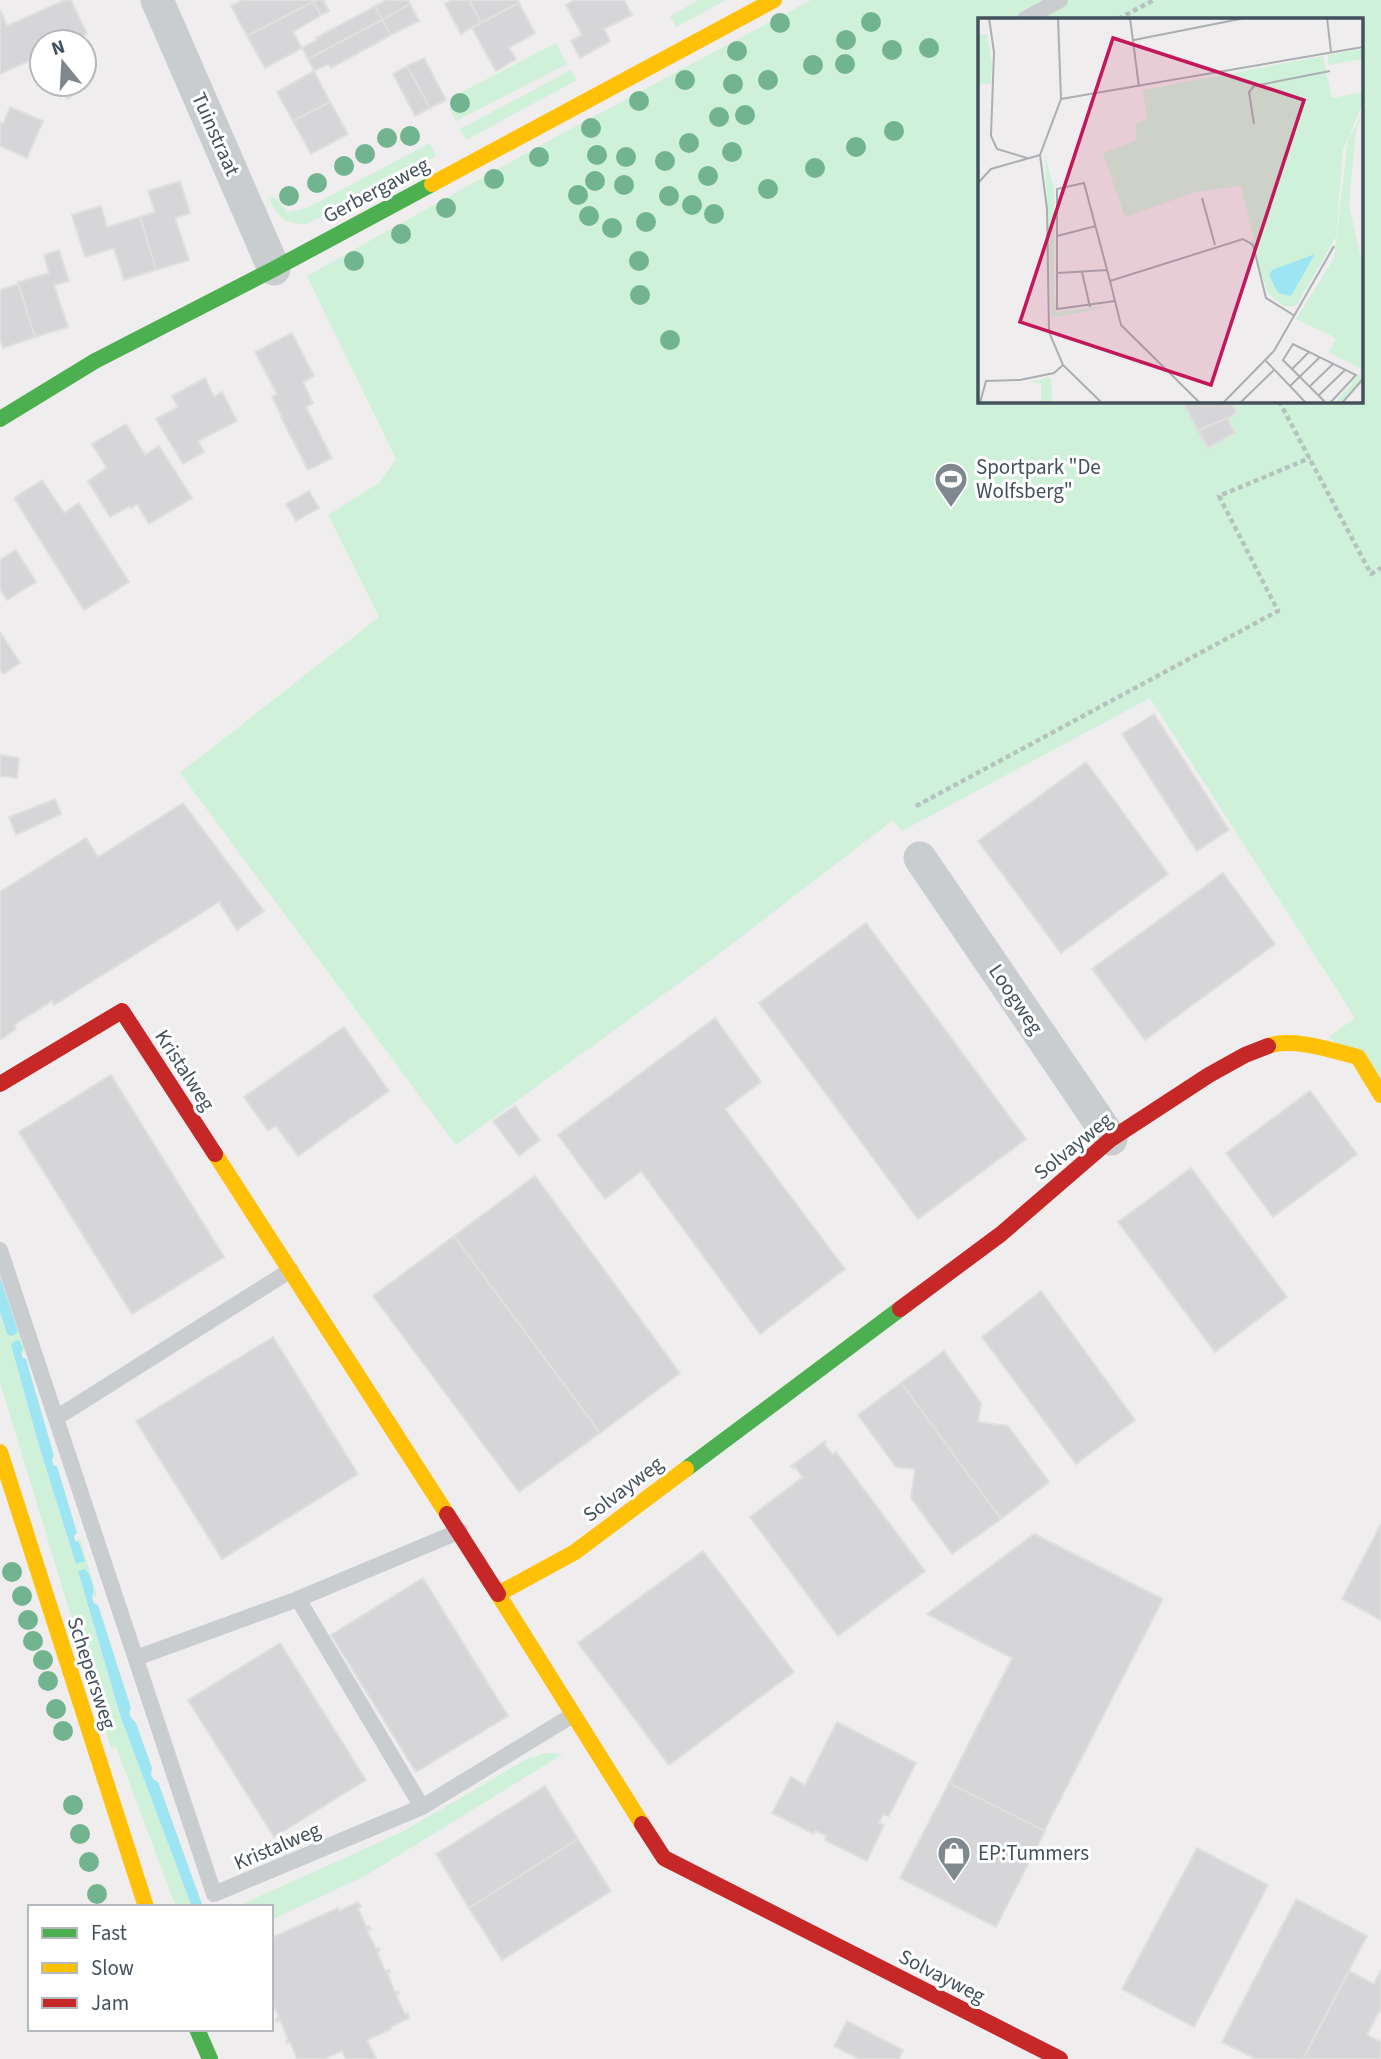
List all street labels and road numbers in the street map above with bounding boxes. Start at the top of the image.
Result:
street label: Tuinstraat [184,87,248,181]
street label: Gerbergaweg [318,149,435,231]
street label: Loogweg [981,958,1051,1040]
street label: Kristalweg [148,1024,223,1117]
street label: Solvayweg [1027,1105,1119,1187]
street label: Solvayweg [577,1449,670,1529]
street label: Schepersweg [60,1613,124,1733]
street label: Kristalweg [229,1814,325,1878]
street label: Solvayweg [894,1941,991,2011]

